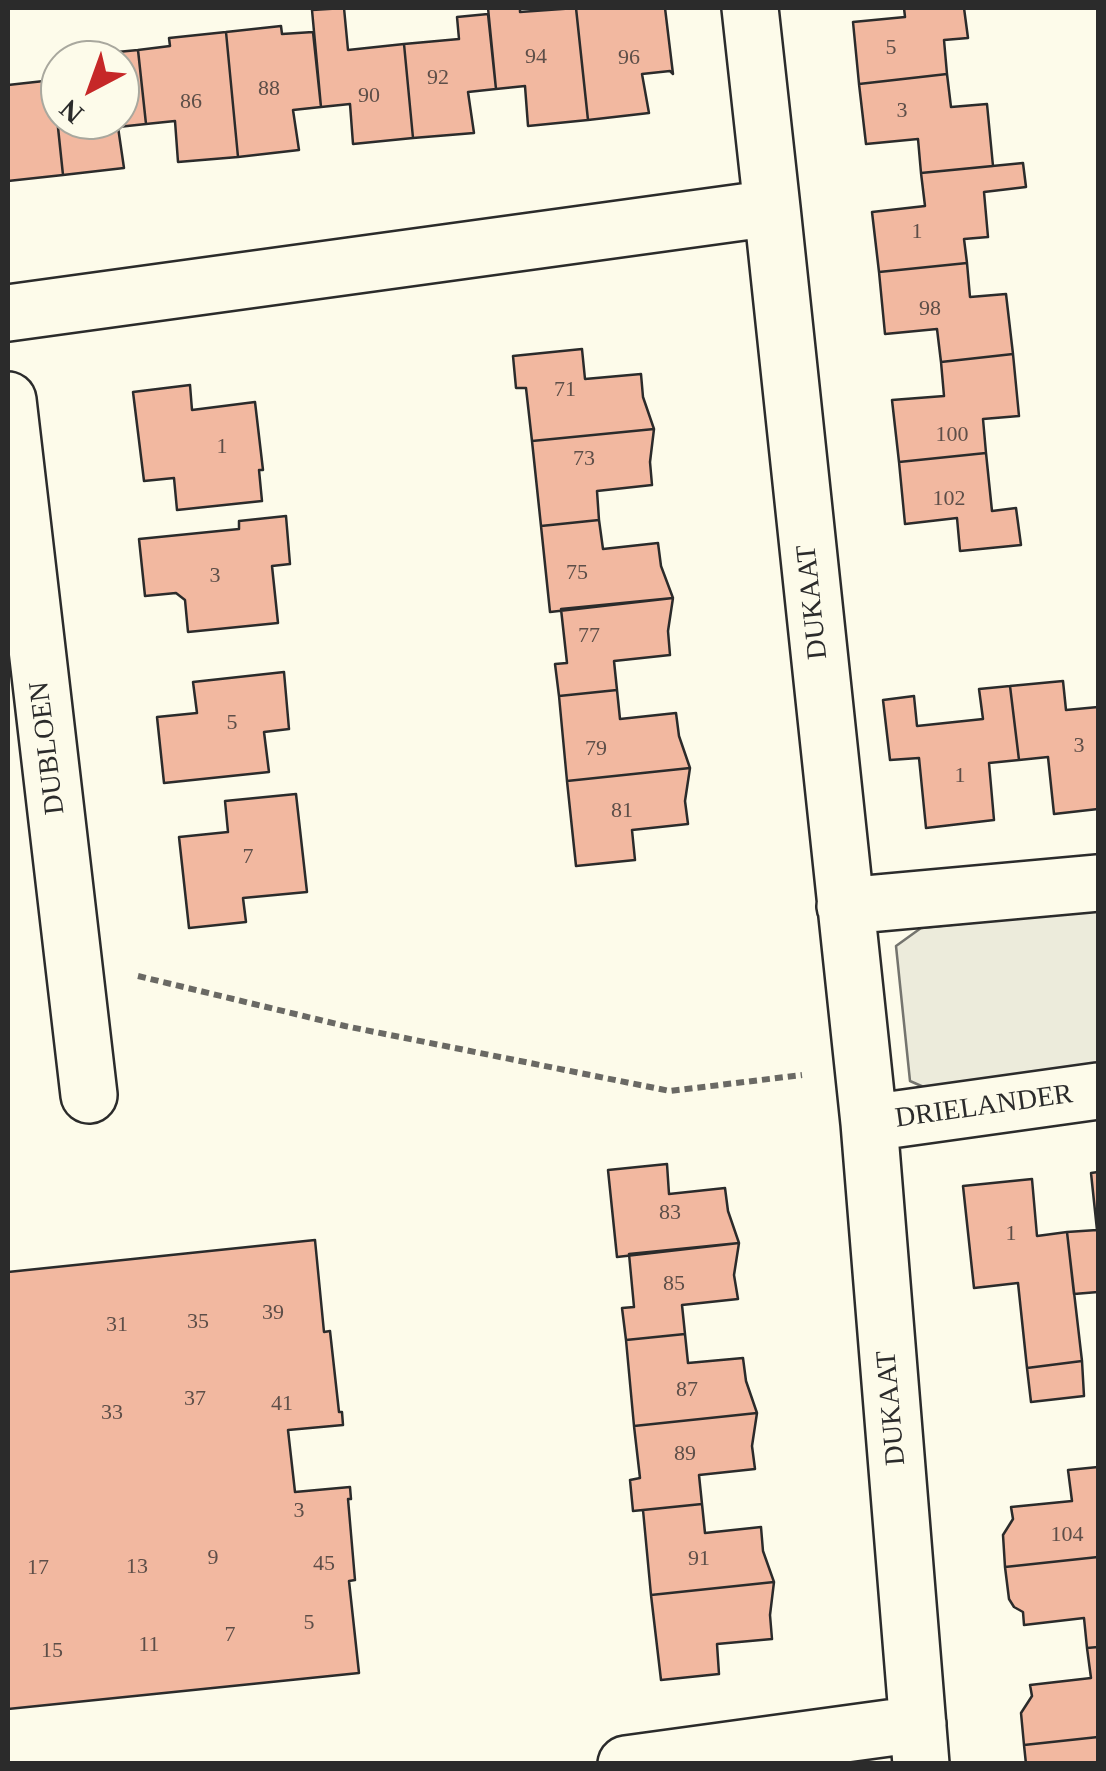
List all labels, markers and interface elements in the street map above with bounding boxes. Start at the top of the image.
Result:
house number: 5 [886,35,896,61]
north arrow [40,40,140,140]
house number: 94 [525,44,547,70]
house number: 96 [618,45,640,71]
house number: 92 [427,65,449,91]
house number: 88 [258,76,280,102]
house number: 90 [358,83,380,109]
house number: 86 [180,89,202,115]
text: N [54,93,89,130]
house number: 3 [896,98,908,124]
house number: 1 [912,219,922,245]
house number: 98 [919,296,941,322]
house number: 71 [554,377,576,403]
house number: 100 [936,422,969,448]
house number: 1 [216,434,228,460]
house number: 73 [573,446,595,472]
house number: 102 [932,486,966,512]
street label: DUKAAT [790,543,836,661]
house number: 75 [566,560,588,586]
house number: 3 [210,563,220,589]
house number: 77 [578,623,600,649]
street label: DUBLOEN [23,680,73,816]
house number: 5 [226,710,238,736]
house number: 3 [1074,733,1084,759]
house number: 79 [585,736,607,762]
house number: 1 [954,763,966,789]
house number: 81 [611,798,633,824]
house number: 7 [242,844,254,870]
street label: DRIELANDER [893,1078,1075,1136]
house number: 83 [659,1200,681,1226]
house number: 1 [1006,1221,1016,1247]
house number: 85 [663,1271,685,1297]
house number: 39 [262,1300,284,1326]
house number: 35 [187,1309,209,1335]
house number: 31 [106,1312,128,1338]
street label: DUKAAT [870,1349,914,1467]
house number: 87 [676,1377,698,1403]
house number: 37 [184,1386,206,1412]
house number: 41 [271,1391,293,1417]
house number: 33 [101,1400,123,1426]
house number: 89 [674,1441,696,1467]
house number: 3 [294,1498,304,1524]
house number: 104 [1050,1522,1084,1548]
house number: 9 [208,1545,218,1571]
house number: 91 [688,1546,710,1572]
house number: 45 [313,1551,335,1577]
house number: 13 [126,1554,148,1580]
house number: 17 [27,1555,49,1581]
house number: 5 [304,1610,314,1636]
house number: 7 [224,1622,236,1648]
house number: 11 [138,1632,160,1658]
house number: 15 [41,1638,63,1664]

